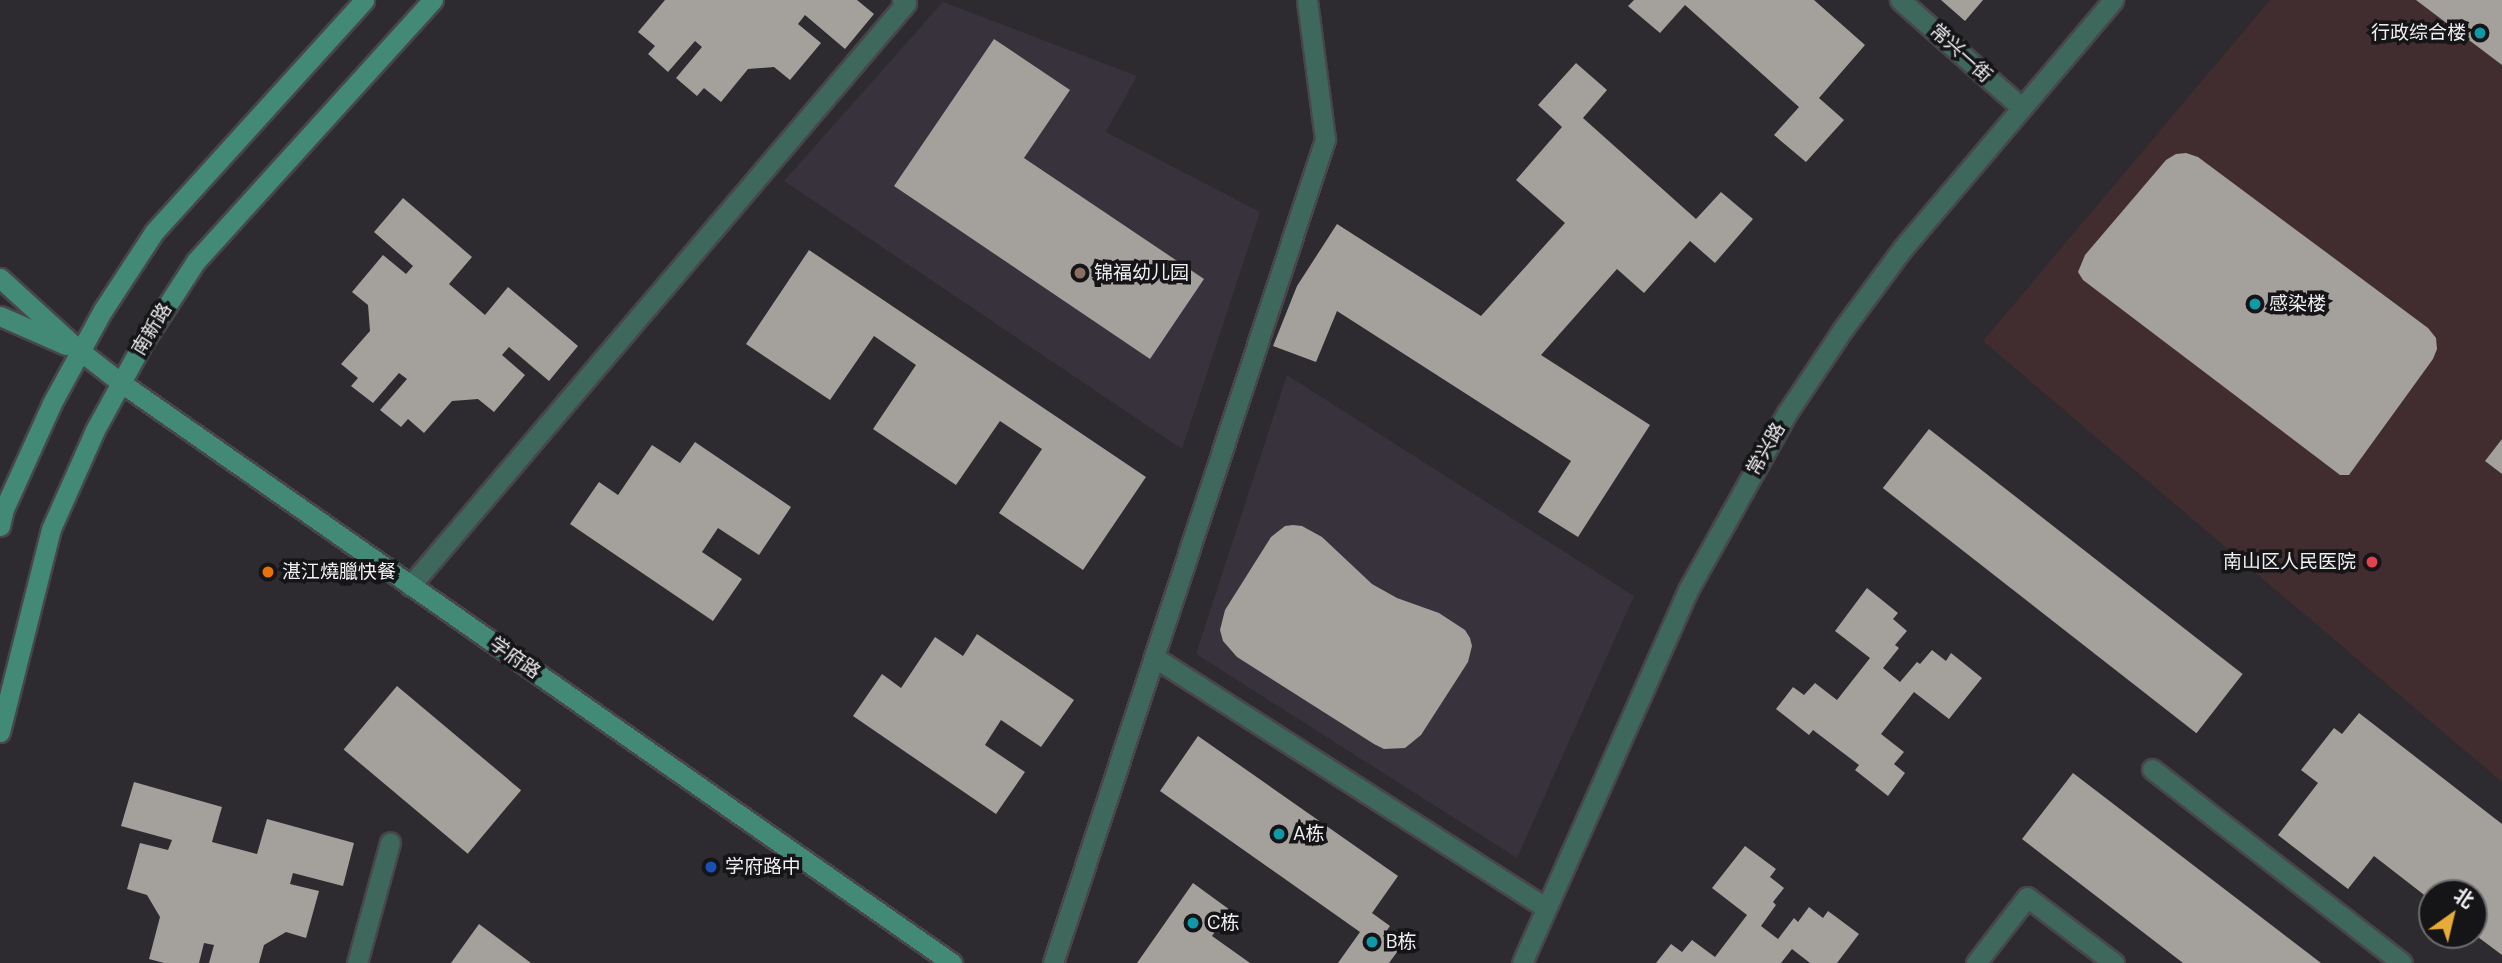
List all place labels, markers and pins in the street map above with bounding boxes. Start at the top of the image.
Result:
place label: 行政综合楼 [2371,22,2466,44]
marker: 行政综合楼 [2472,25,2488,41]
place label: 锦福幼儿园 [1094,262,1189,284]
marker: 锦福幼儿园 [1072,265,1088,281]
place label: 感染楼 [2269,293,2326,315]
marker: 感染楼 [2247,296,2263,312]
place label: 南山区人民医院 [2223,551,2356,573]
marker: 南山区人民医院 [2362,552,2382,572]
place label: 湛江燒臘快餐 [282,561,396,583]
marker: 湛江燒臘快餐 [260,564,276,580]
place label: A栋 [1293,823,1325,845]
marker: A栋 [1271,826,1287,842]
place label: 学府路中 [725,856,801,878]
marker: 学府路中 [703,859,719,875]
place label: C栋 [1207,912,1240,934]
marker: C栋 [1185,915,1201,931]
place label: B栋 [1386,931,1416,953]
marker: B栋 [1364,934,1380,950]

